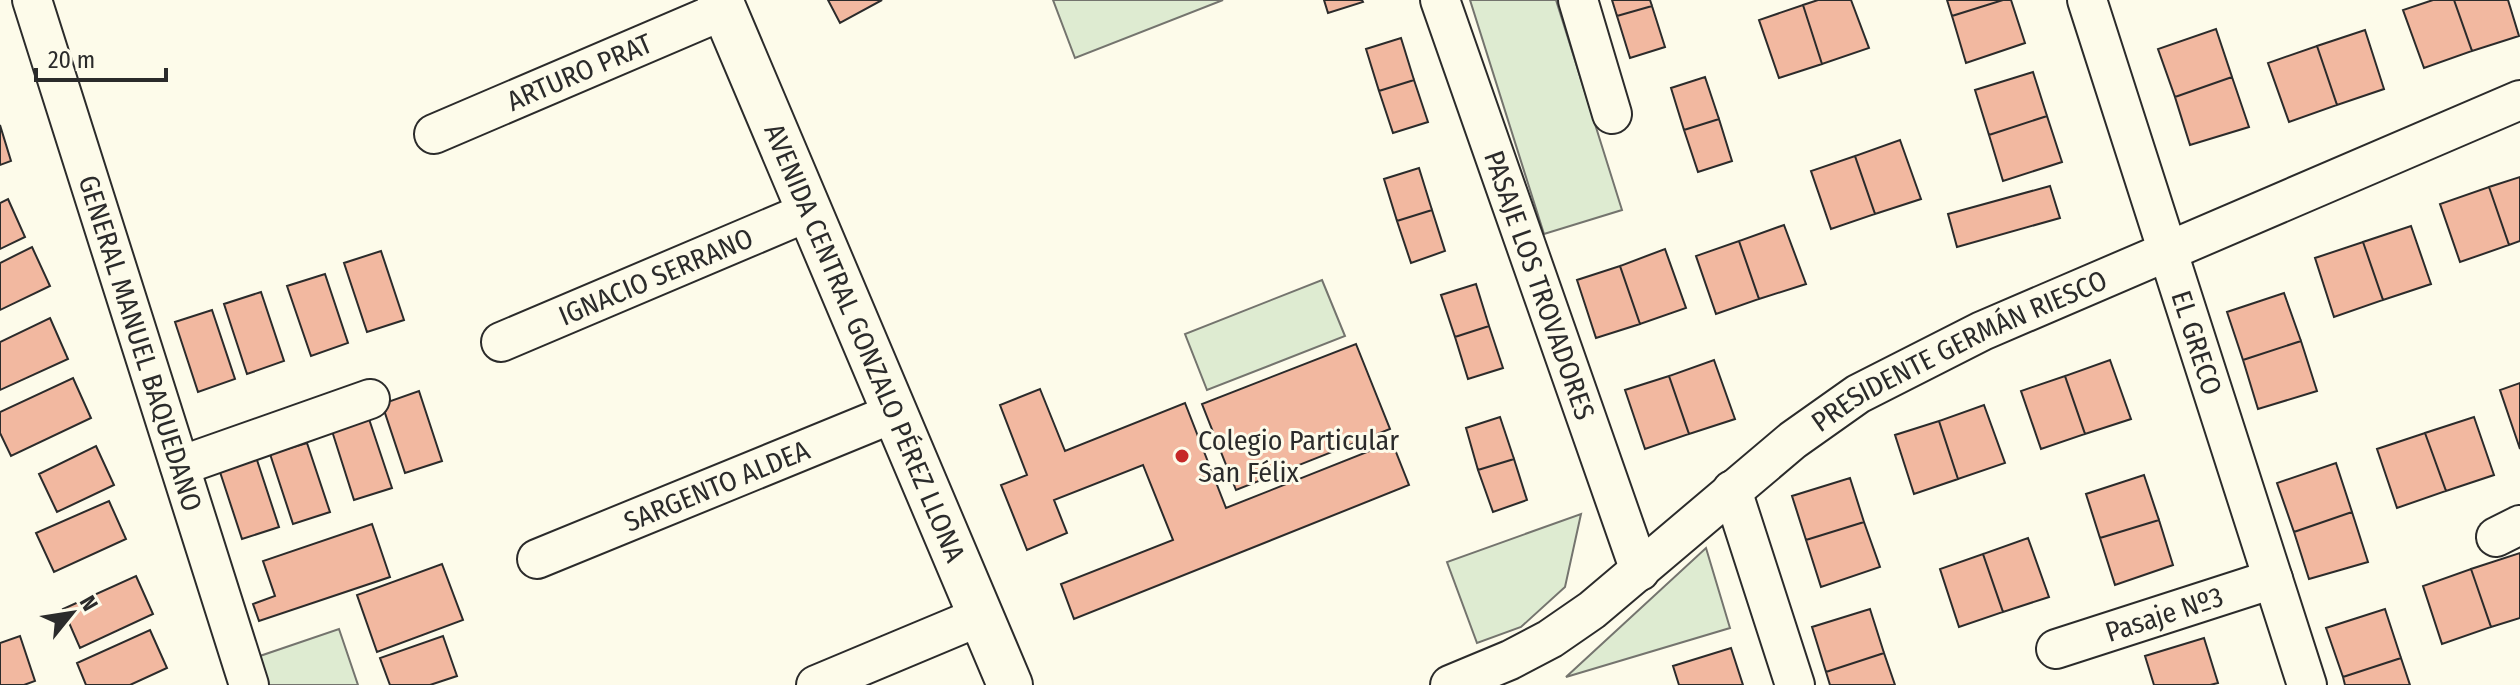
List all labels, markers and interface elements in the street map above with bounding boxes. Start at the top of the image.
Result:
street label: ARTURO PRAT [502,27,657,118]
scale bar [36,32,166,82]
text: 20 m [48,46,95,74]
street label: AVENIDA CENTRAL GONZALO PÉREZ LLONA [757,119,972,567]
street label: PASAJE LOS TROVADORES [1477,146,1602,424]
street label: GENERAL MANUEL BAQUEDANO [72,171,209,516]
street label: IGNACIO SERRANO [554,221,758,333]
street label: PRESIDENTE GERMÁN RIESCO [1805,263,2112,439]
street label: EL GRECO [2164,287,2229,399]
place label: Colegio Particular San Félix [1198,424,1399,489]
street label: SARGENTO ALDEA [619,433,814,539]
marker: Colegio Particular San Félix [1173,447,1191,465]
north arrow [32,573,112,653]
street label: Pasaje Nº3 [2101,580,2227,649]
text: N [74,591,104,616]

